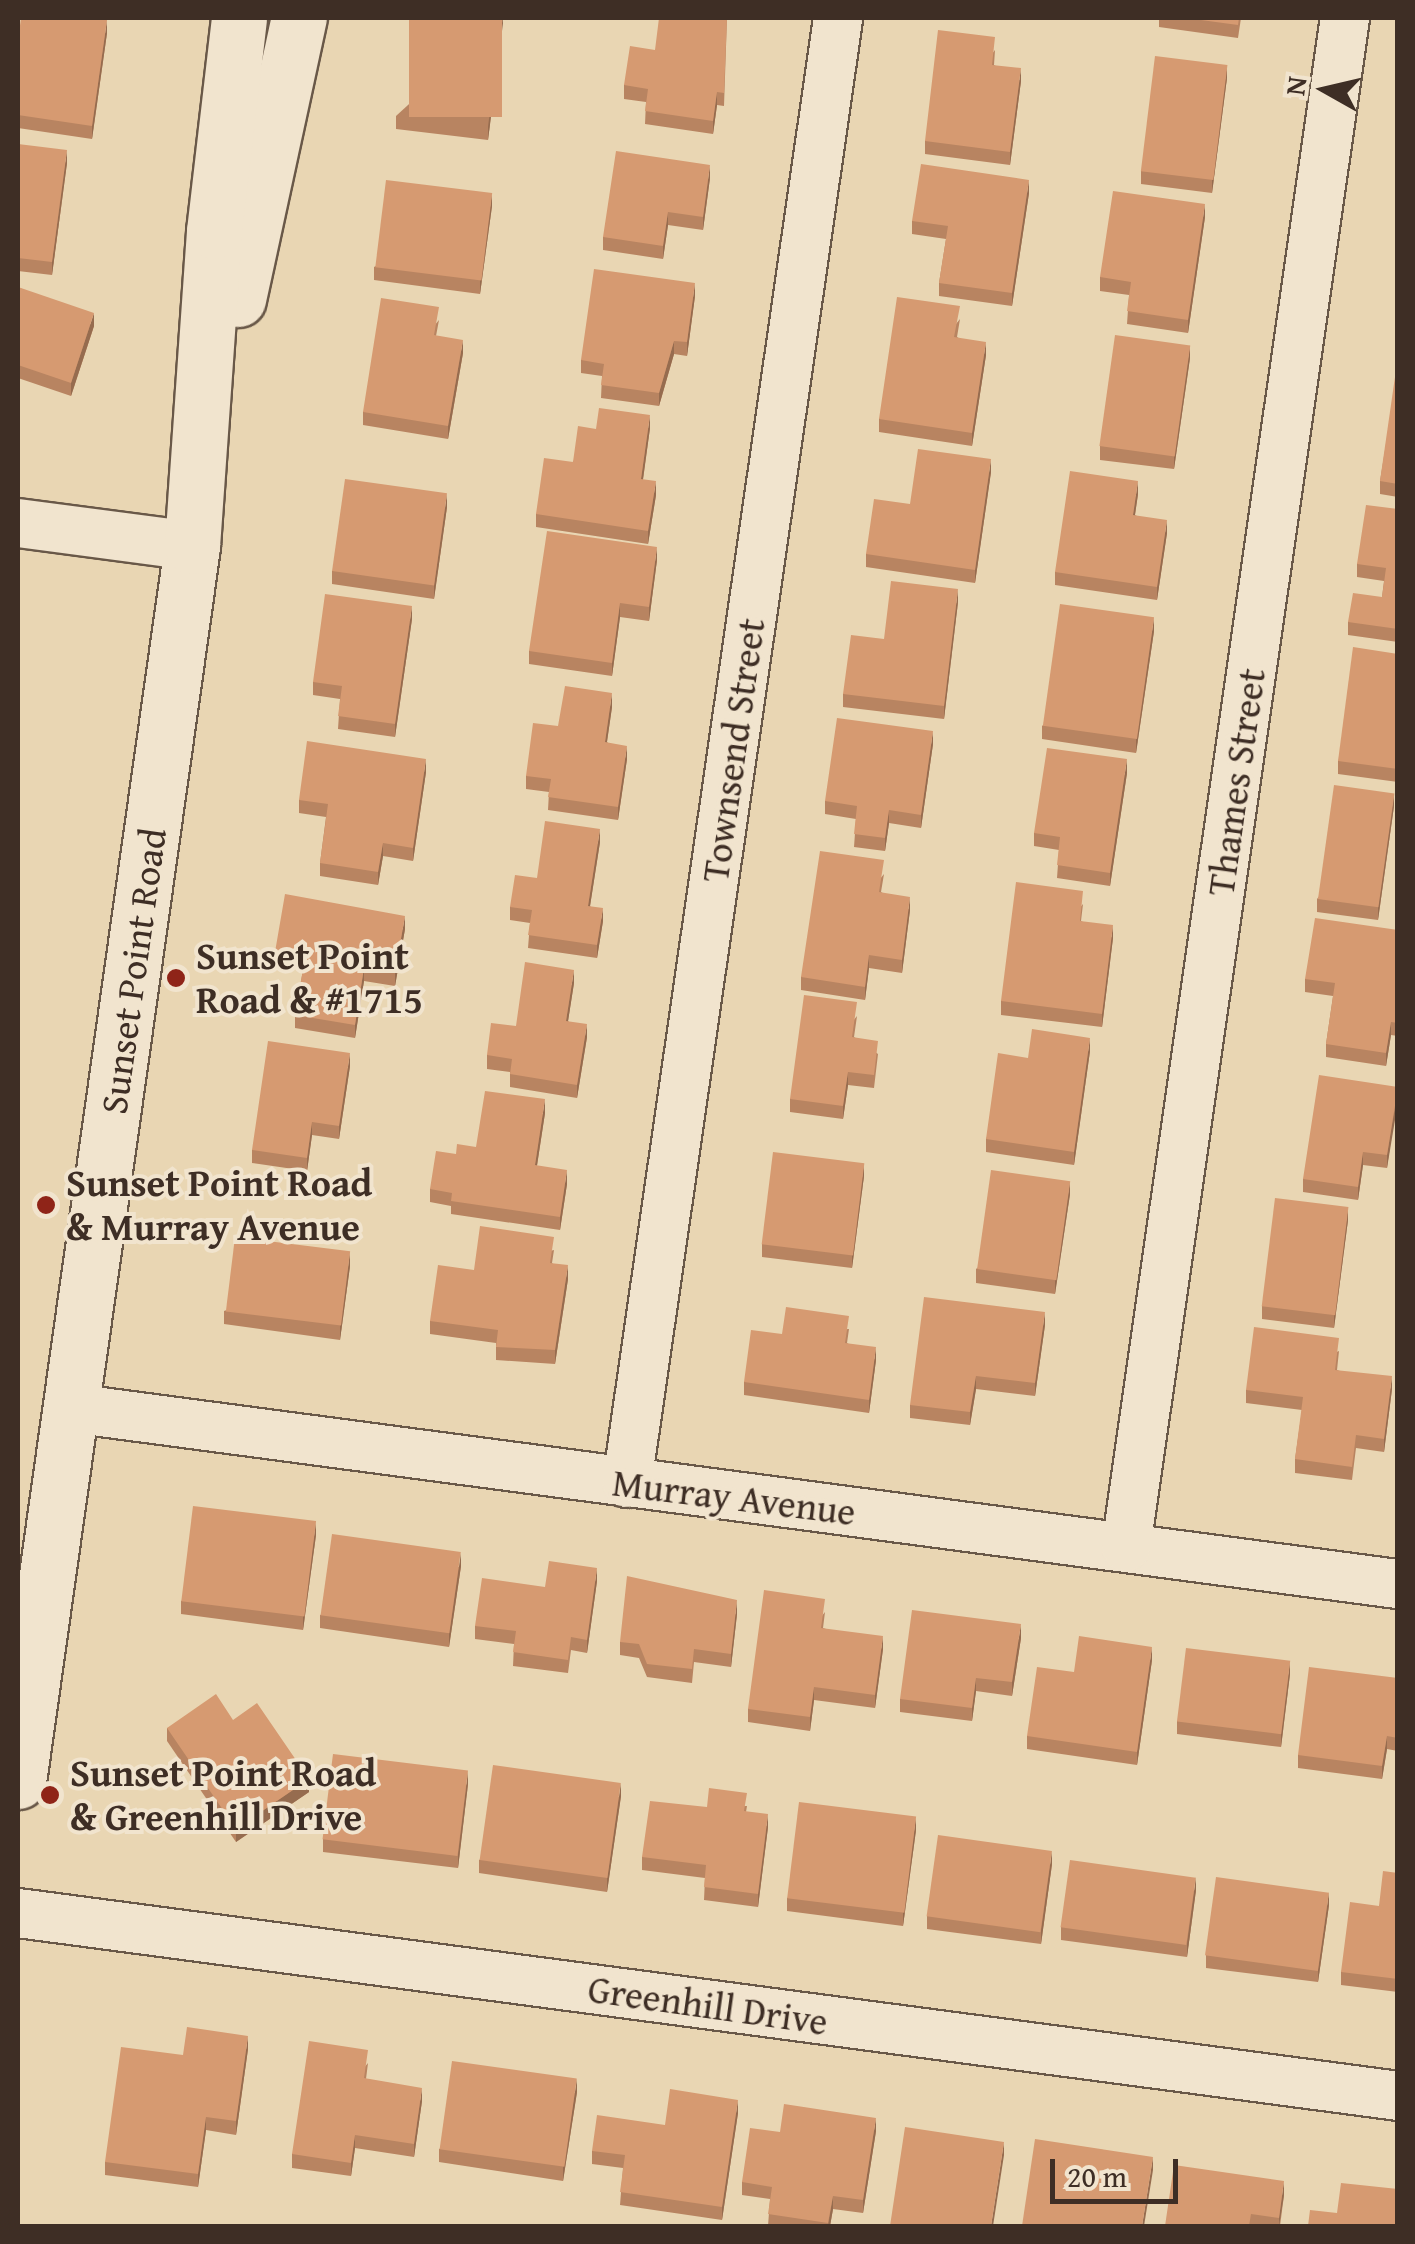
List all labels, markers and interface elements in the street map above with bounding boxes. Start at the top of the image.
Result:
north arrow [1275,40,1375,140]
text: N [1273,74,1316,98]
street label: Townsend Street [692,615,774,885]
street label: Thames Street [1197,665,1275,899]
street label: Sunset Point Road [90,825,176,1117]
place label: Sunset Point Road & #1715 [196,933,423,1022]
marker: Sunset Point Road & #1715 [165,967,187,989]
place label: Sunset Point Road & Murray Avenue [66,1160,372,1250]
marker: Sunset Point Road & Murray Avenue [35,1194,57,1216]
street label: Murray Avenue [610,1459,858,1535]
place label: Sunset Point Road & Greenhill Drive [70,1750,376,1840]
marker: Sunset Point Road & Greenhill Drive [39,1784,61,1806]
street label: Greenhill Drive [585,1966,831,2044]
scale bar [1055,2139,1182,2201]
text: 20 m [1067,2154,1127,2198]

